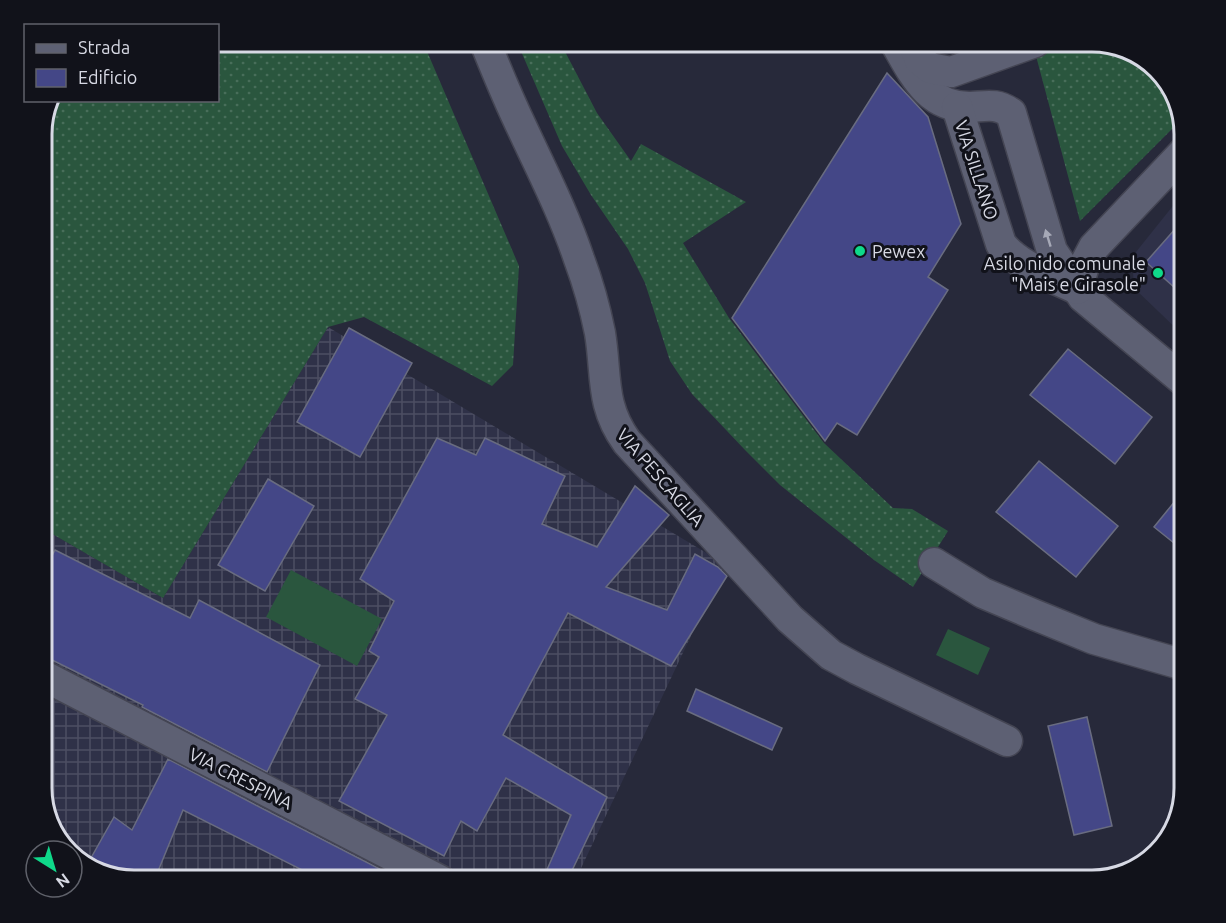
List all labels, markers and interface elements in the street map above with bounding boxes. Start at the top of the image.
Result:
legend [24,24,219,102]
text: Strada [78,37,130,57]
text: Edificio [78,67,137,87]
street label: VIA SILLANO [952,118,1002,222]
one-way arrow [1043,229,1052,247]
place label: Pewex [872,241,925,261]
marker: Pewex [853,244,867,258]
place label: Asilo nido comunale "Mais e Girasole" [984,253,1146,294]
marker: Asilo nido comunale "Mais e Girasole" [1151,266,1165,280]
street label: VIA PESCAGLIA [613,424,709,530]
street label: VIA CRESPINA [186,743,296,813]
north arrow [24,839,84,899]
text: N [53,870,73,892]

